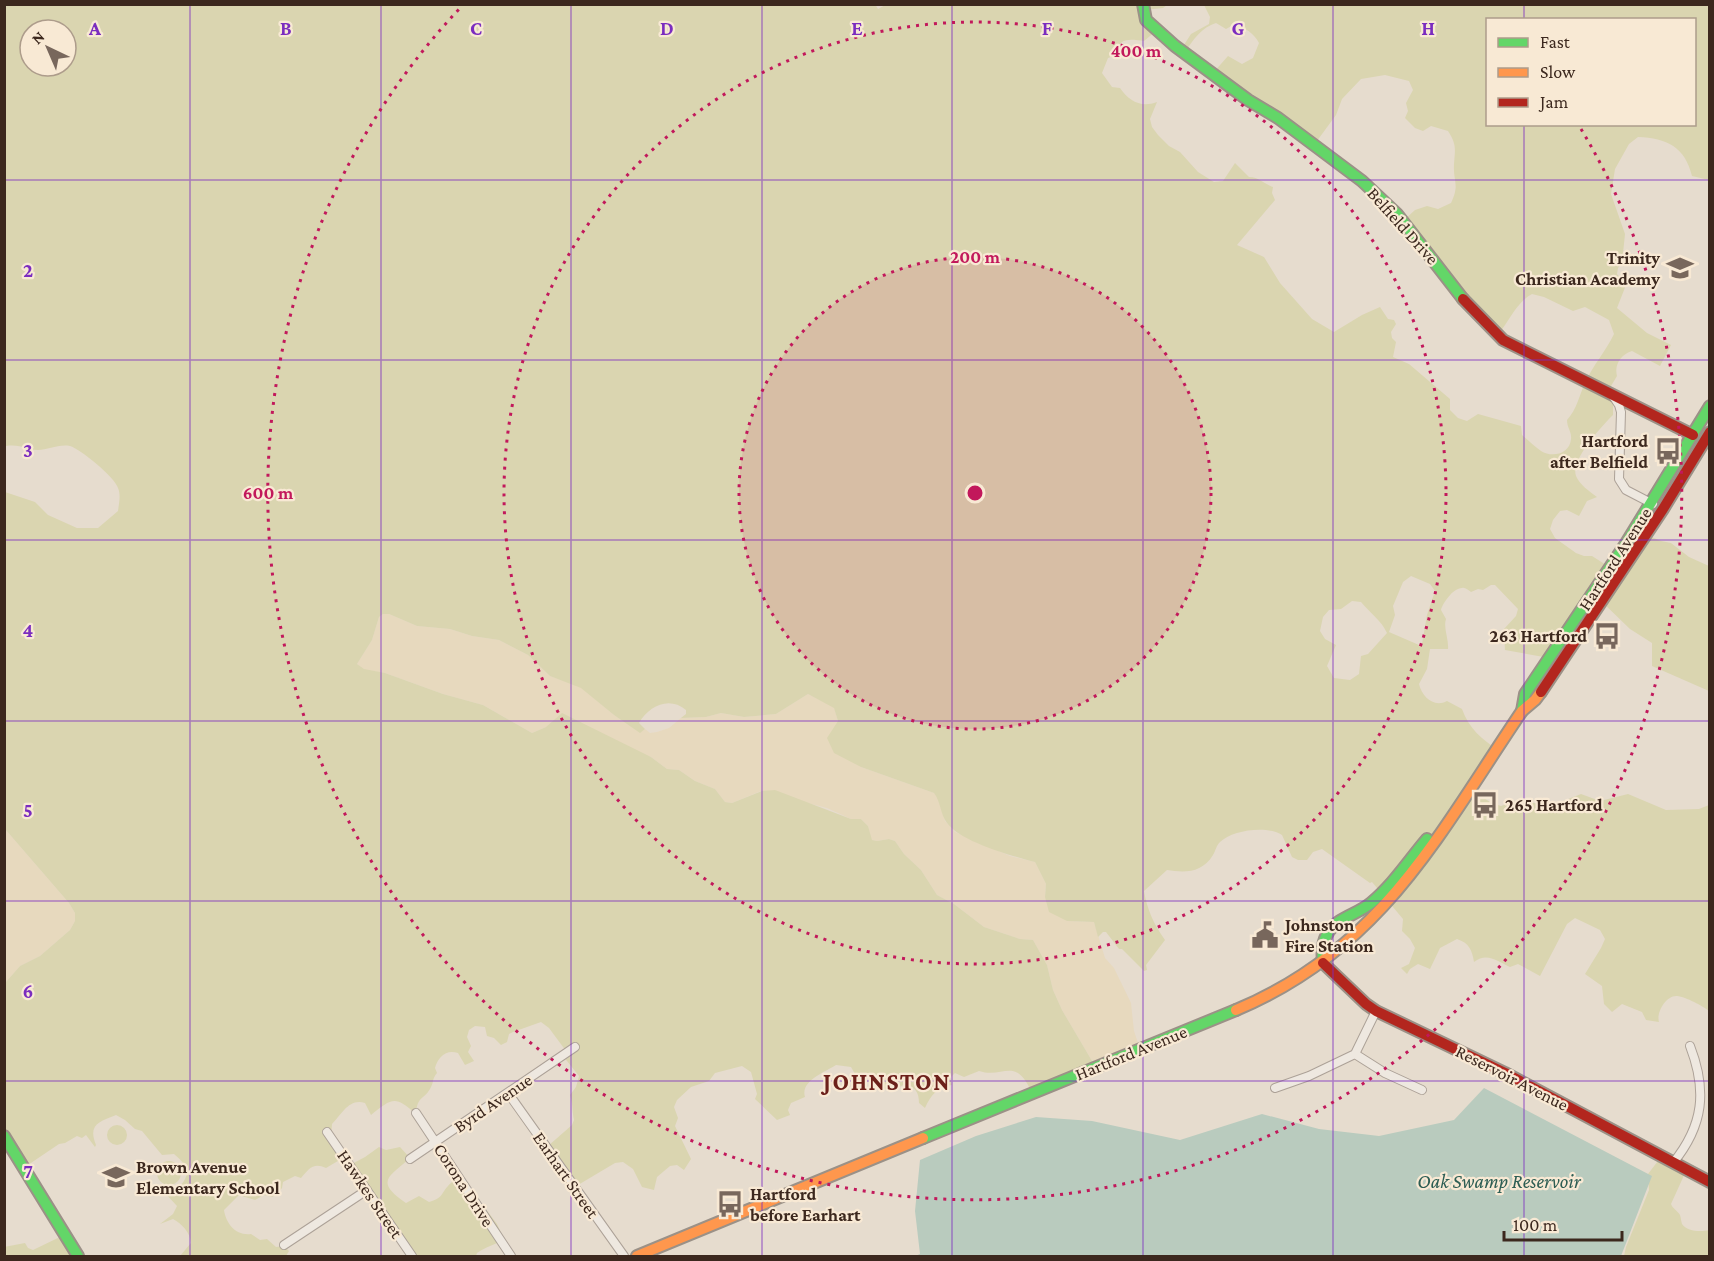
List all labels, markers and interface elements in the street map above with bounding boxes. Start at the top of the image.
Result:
text: A [88,17,102,39]
text: B [280,17,292,39]
text: C [470,17,482,39]
text: D [660,17,674,39]
text: E [851,17,863,39]
text: F [1042,17,1053,39]
text: G [1232,17,1245,39]
text: H [1421,17,1435,39]
north arrow [18,18,78,78]
legend [1486,18,1696,126]
text: N [28,28,48,47]
text: Fast [1540,32,1571,52]
text: 400 m [1111,41,1162,61]
text: Slow [1540,62,1576,82]
text: Jam [1538,92,1569,112]
street label: Belfield Drive [1363,183,1443,269]
text: 200 m [950,247,1001,267]
place label: Trinity Christian Academy [1515,248,1660,289]
school or university icon: Trinity Christian Academy [1665,253,1695,283]
text: 2 [23,259,33,281]
place label: Hartford after Belfield [1550,431,1648,472]
bus stop icon: Hartford after Belfield [1653,436,1683,466]
text: 3 [23,439,33,461]
text: 600 m [243,483,294,503]
centre of rings [965,483,985,503]
street label: Hartford Avenue [1574,504,1656,614]
text: 4 [23,619,34,641]
bus stop icon: 263 Hartford [1592,621,1622,651]
place label: 263 Hartford [1490,626,1587,646]
bus stop icon: 265 Hartford [1470,790,1500,820]
place label: 265 Hartford [1505,795,1603,815]
text: 5 [23,799,33,821]
place label: Johnston Fire Station [1283,915,1374,956]
public building icon: Johnston Fire Station [1250,920,1280,950]
text: 6 [23,980,33,1002]
street label: Hartford Avenue [1072,1021,1190,1084]
street label: Reservoir Avenue [1452,1041,1572,1115]
district label: JOHNSTON [820,1068,951,1095]
street label: Byrd Avenue [450,1069,536,1136]
street label: Earhart Street [529,1128,604,1223]
street label: Corona Drive [430,1140,498,1230]
street label: Hawkes Street [333,1146,407,1243]
place label: Brown Avenue Elementary School [136,1157,280,1198]
text: 7 [23,1160,33,1182]
school or university icon: Brown Avenue Elementary School [101,1162,131,1192]
water label: Oak Swamp Reservoir [1417,1170,1582,1193]
place label: Hartford before Earhart [749,1184,861,1225]
bus stop icon: Hartford before Earhart [715,1189,745,1219]
scale bar [1504,1204,1622,1242]
text: 100 m [1513,1215,1558,1235]

